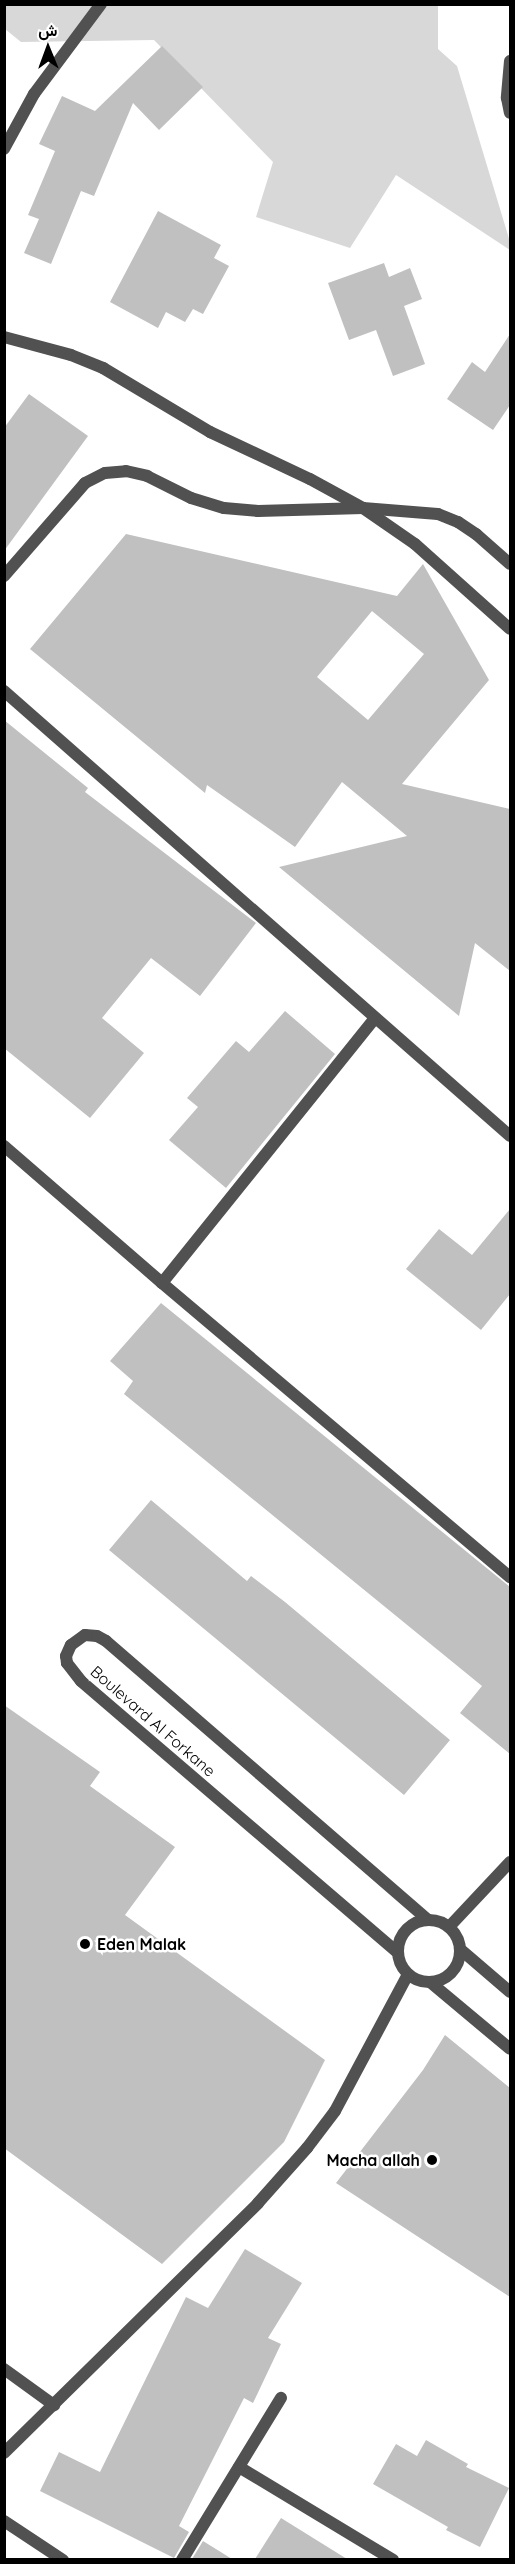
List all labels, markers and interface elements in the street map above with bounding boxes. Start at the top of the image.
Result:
north arrow [18,18,78,78]
text: ش [38,20,57,40]
street label: Boulevard Al Forkane [87,1662,219,1780]
place label: Eden Malak [97,1934,186,1954]
marker: Eden Malak [78,1937,92,1951]
place label: Macha allah [327,2150,420,2170]
marker: Macha allah [425,2153,439,2167]

